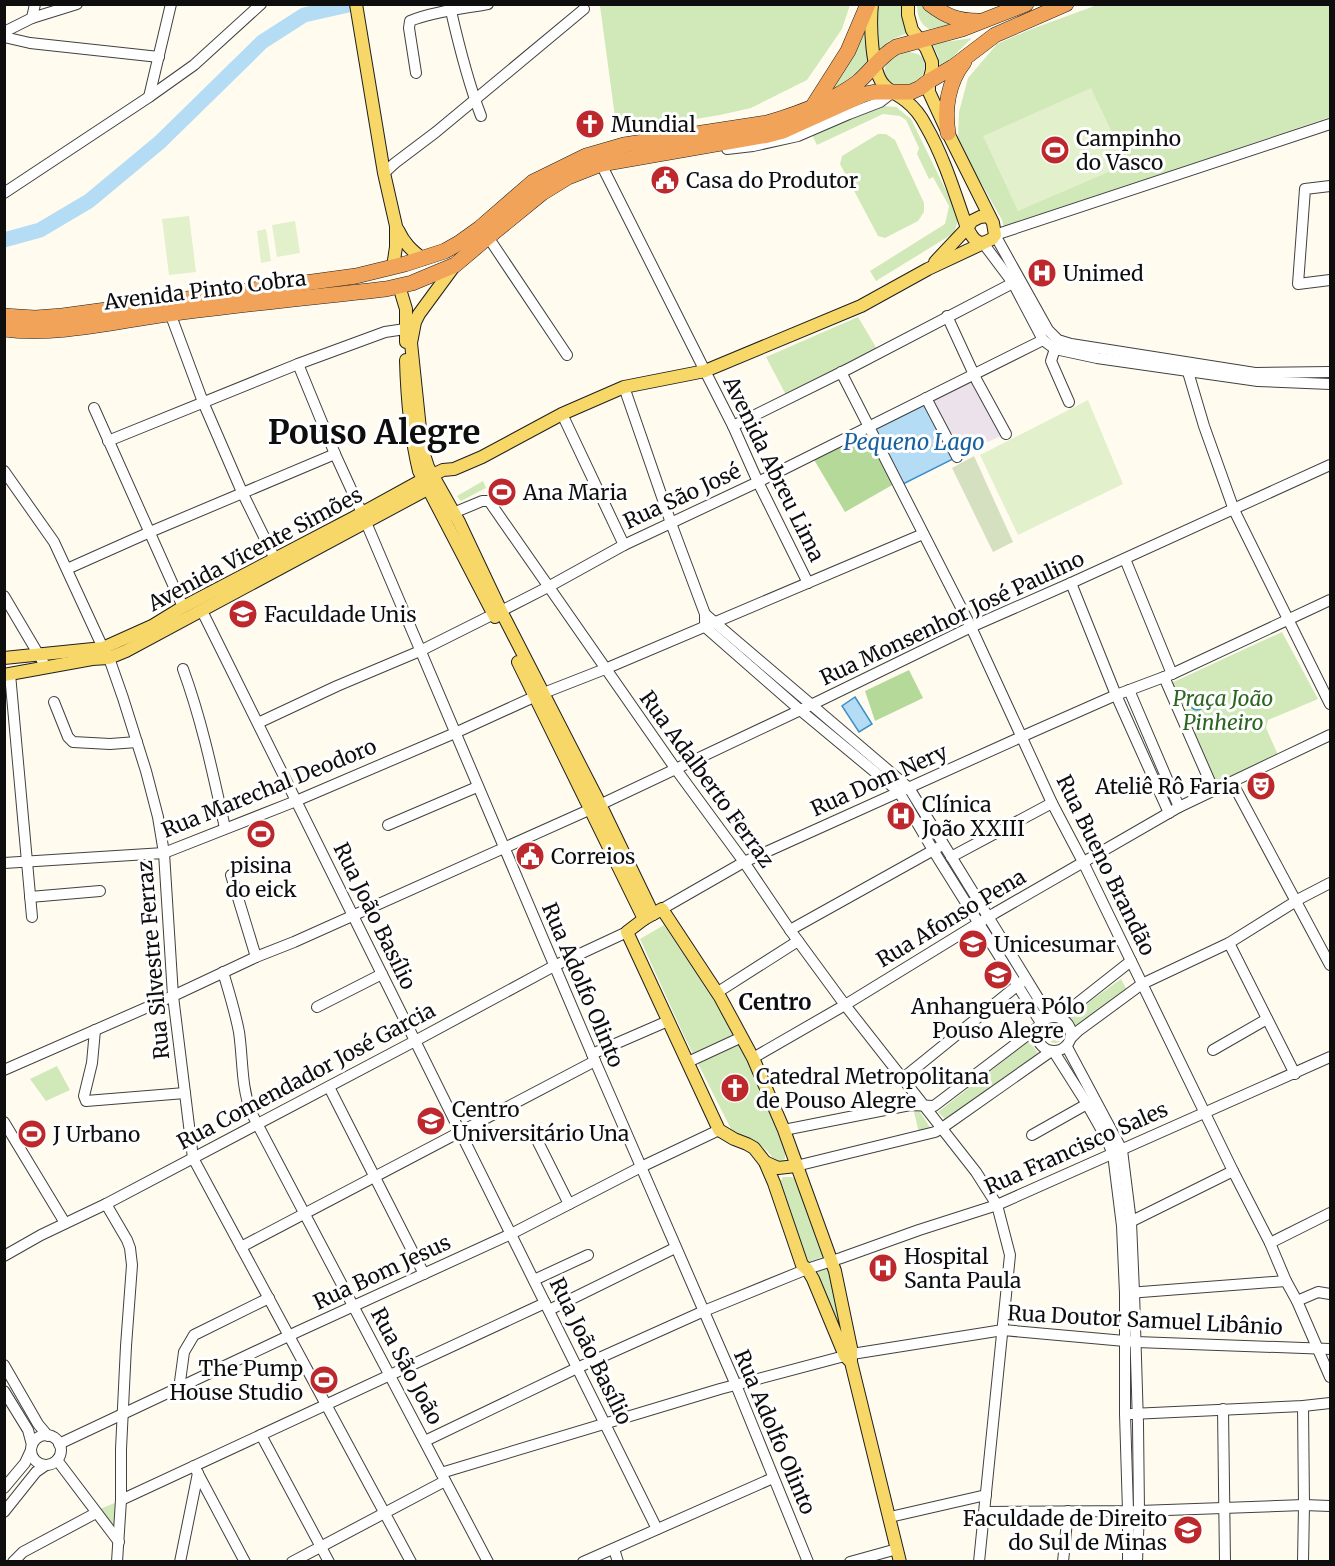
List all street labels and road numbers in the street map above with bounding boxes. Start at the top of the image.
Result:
street label: Avenida Pinto Cobra [101,264,308,316]
street label: Avenida Abreu Lima [717,371,831,566]
street label: Rua São José [619,457,745,535]
street label: Avenida Vicente Simões [142,481,367,618]
street label: Rua Monsenhor José Paulino [816,545,1088,691]
street label: Rua Adalberto Ferraz [634,685,780,873]
street label: Rua Marechal Deodoro [158,732,380,844]
street label: Rua Dom Nery [806,737,952,822]
street label: Rua Bueno Brandão [1051,770,1161,960]
street label: Rua João Basílio [328,838,422,994]
street label: Rua Silvestre Ferraz [131,859,175,1061]
street label: Rua Afonso Pena [872,863,1030,973]
street label: Rua Adolfo Olinto [536,898,630,1072]
street label: Rua Comendador José Garcia [172,996,440,1156]
street label: Rua Francisco Sales [980,1095,1172,1201]
street label: Rua Bom Jesus [309,1228,455,1316]
street label: Rua João Basílio [544,1273,638,1429]
street label: Rua Doutor Samuel Libânio [1007,1299,1283,1341]
street label: Rua São João [365,1303,449,1429]
street label: Rua Adolfo Olinto [728,1345,822,1519]

